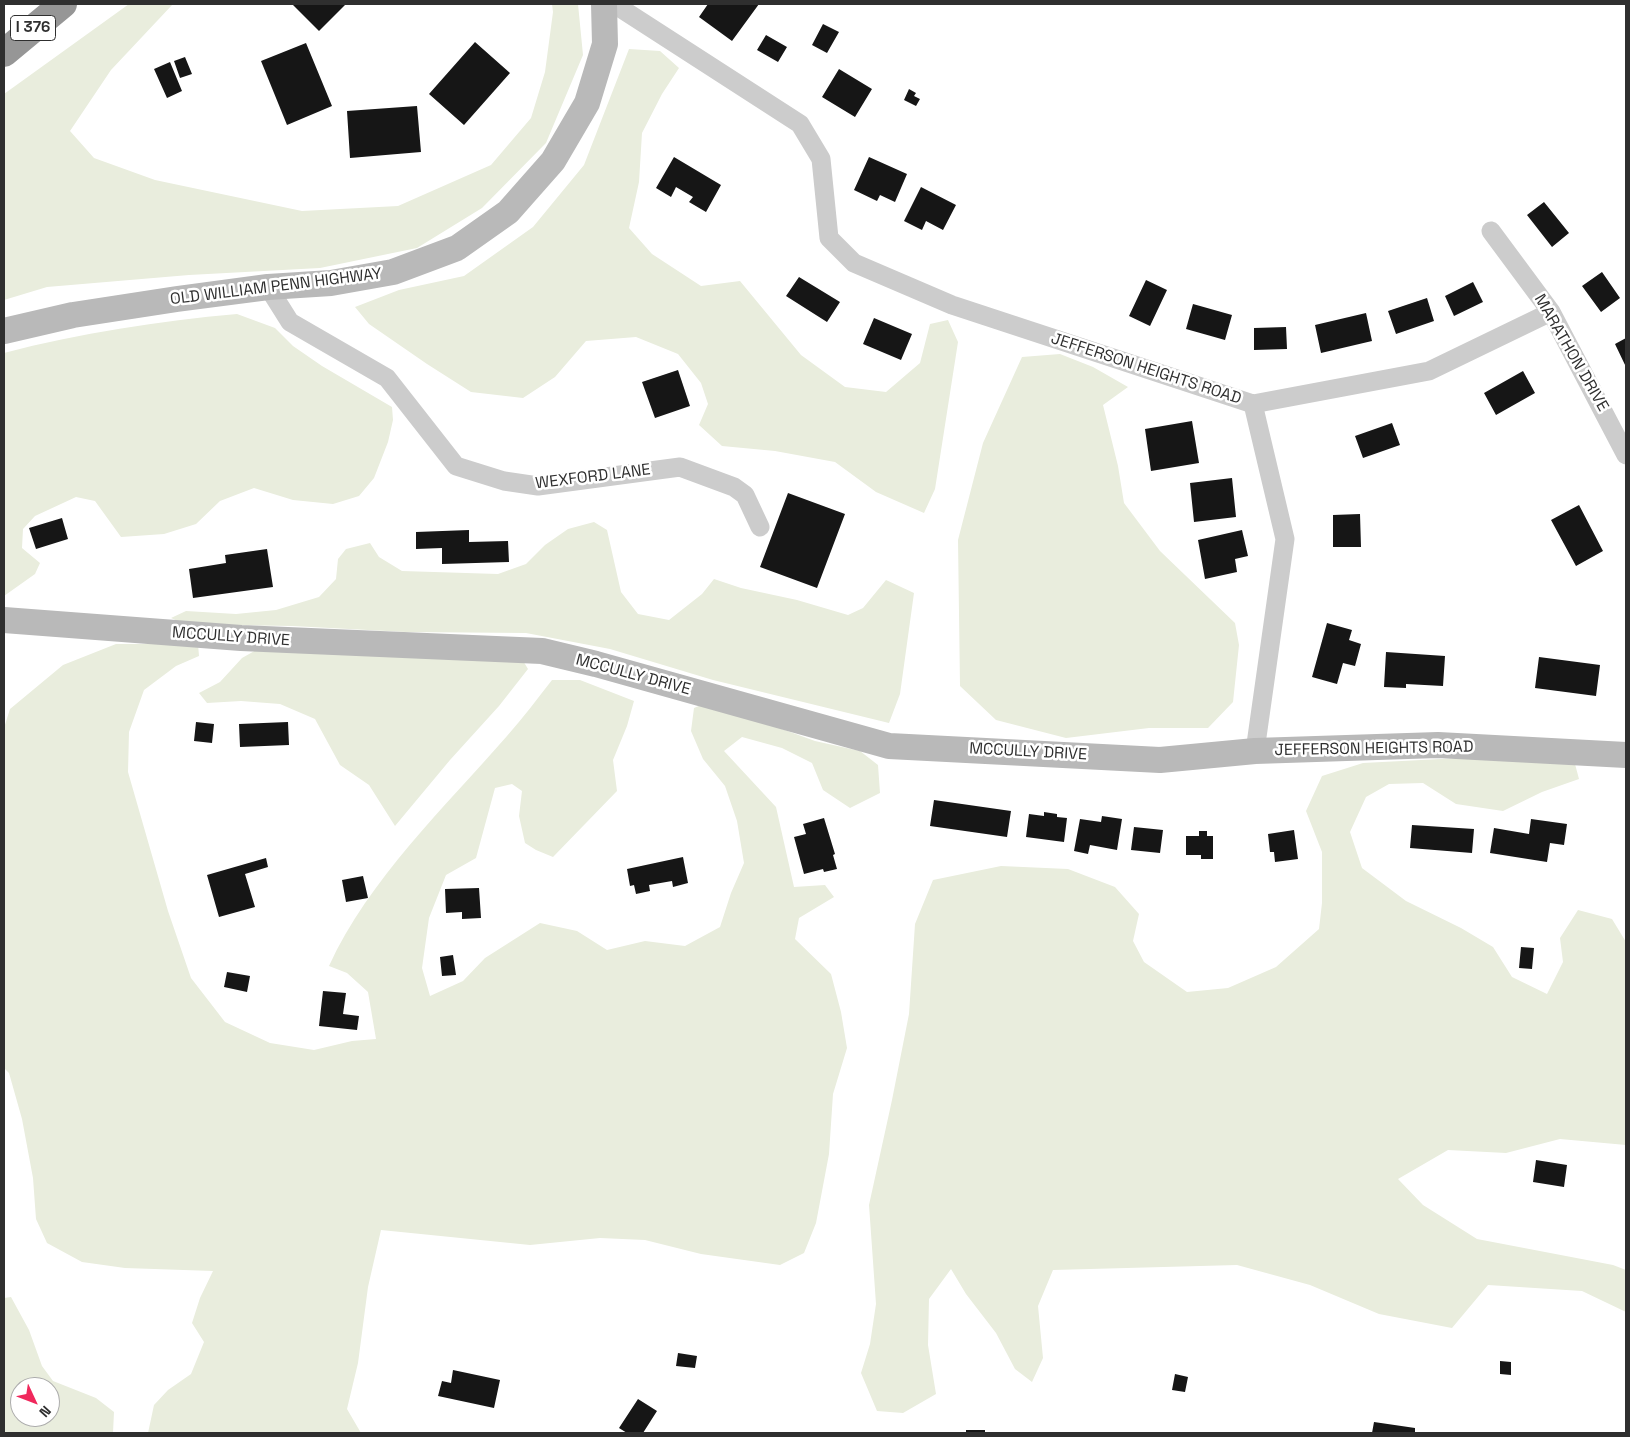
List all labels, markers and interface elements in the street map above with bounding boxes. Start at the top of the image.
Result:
road number: I 376 [10,15,56,40]
street label: OLD WILLIAM PENN HIGHWAY [169,264,383,310]
street label: MARATHON DRIVE [1530,291,1612,415]
street label: JEFFERSON HEIGHTS ROAD [1048,329,1244,409]
street label: WEXFORD LANE [534,460,652,494]
street label: MCCULLY DRIVE [172,623,290,651]
street label: MCCULLY DRIVE [574,650,692,700]
street label: JEFFERSON HEIGHTS ROAD [1274,738,1474,760]
street label: MCCULLY DRIVE [969,739,1087,765]
north arrow [10,1377,60,1427]
text: N [35,1402,55,1421]

